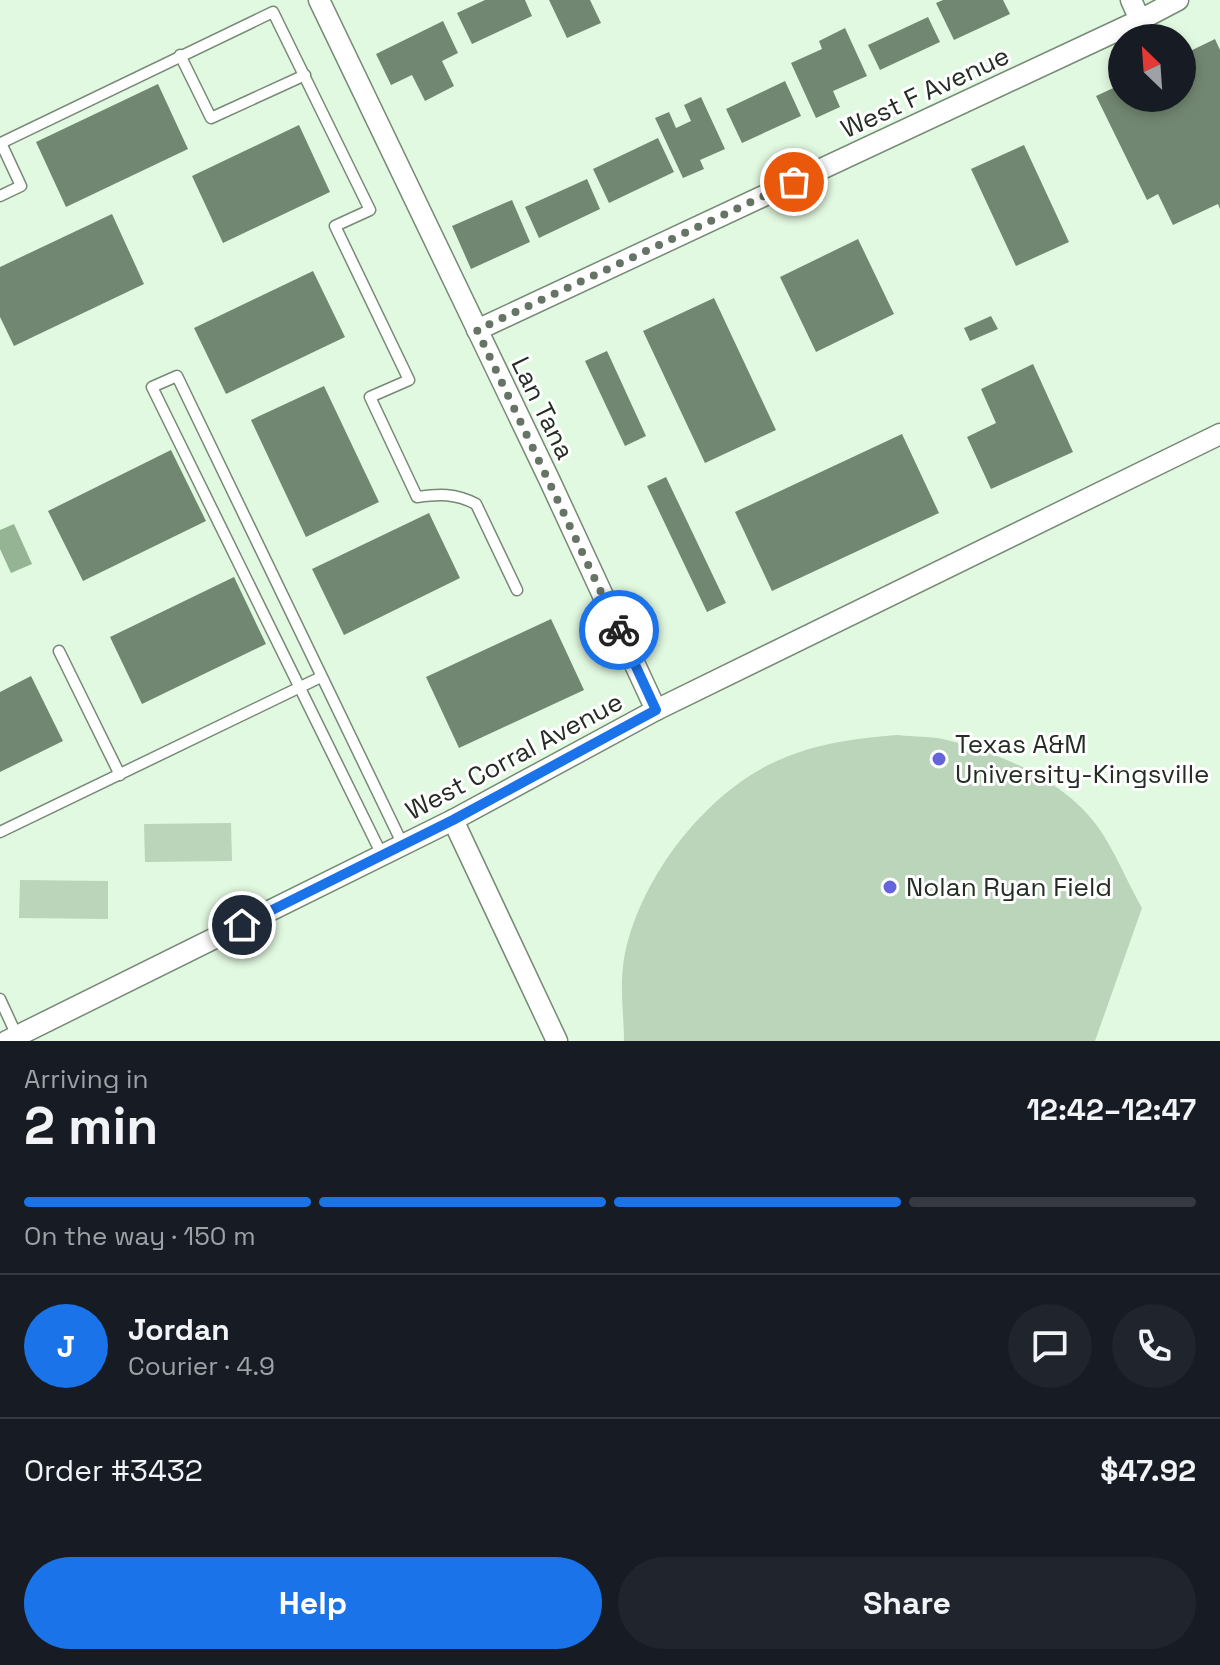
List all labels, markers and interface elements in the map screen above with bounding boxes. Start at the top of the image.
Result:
north arrow [1108,24,1196,112]
map controls [1108,24,1196,112]
street label: West F Avenue [835,38,1015,146]
pin [760,148,828,216]
icon: bag [772,160,816,204]
street label: Lan Tana [504,351,582,465]
courier [579,590,659,670]
icon: bike [597,608,641,652]
street label: West Corral Avenue [400,684,628,828]
place label: Texas A&M University-Kingsville [955,727,1209,791]
marker: Texas A&M University-Kingsville [930,750,948,768]
place label: Nolan Ryan Field [906,870,1112,904]
marker: Nolan Ryan Field [881,878,899,896]
pin [208,891,276,959]
icon: home [220,903,264,947]
text: Arriving in [24,1062,148,1096]
text: 12:42–12:47 [1027,1090,1196,1129]
text: 2 min [24,1093,158,1159]
text: On the way · 150 m [24,1219,256,1253]
button: chat [1008,1304,1092,1388]
button: phone [1112,1304,1196,1388]
text: Jordan [128,1310,230,1349]
text: J [57,1327,75,1366]
text: Courier · 4.9 [128,1349,275,1383]
text: Order #3432 [24,1451,203,1490]
text: $47.92 [1100,1451,1196,1490]
button: Help [24,1557,602,1649]
button: Share [618,1557,1196,1649]

